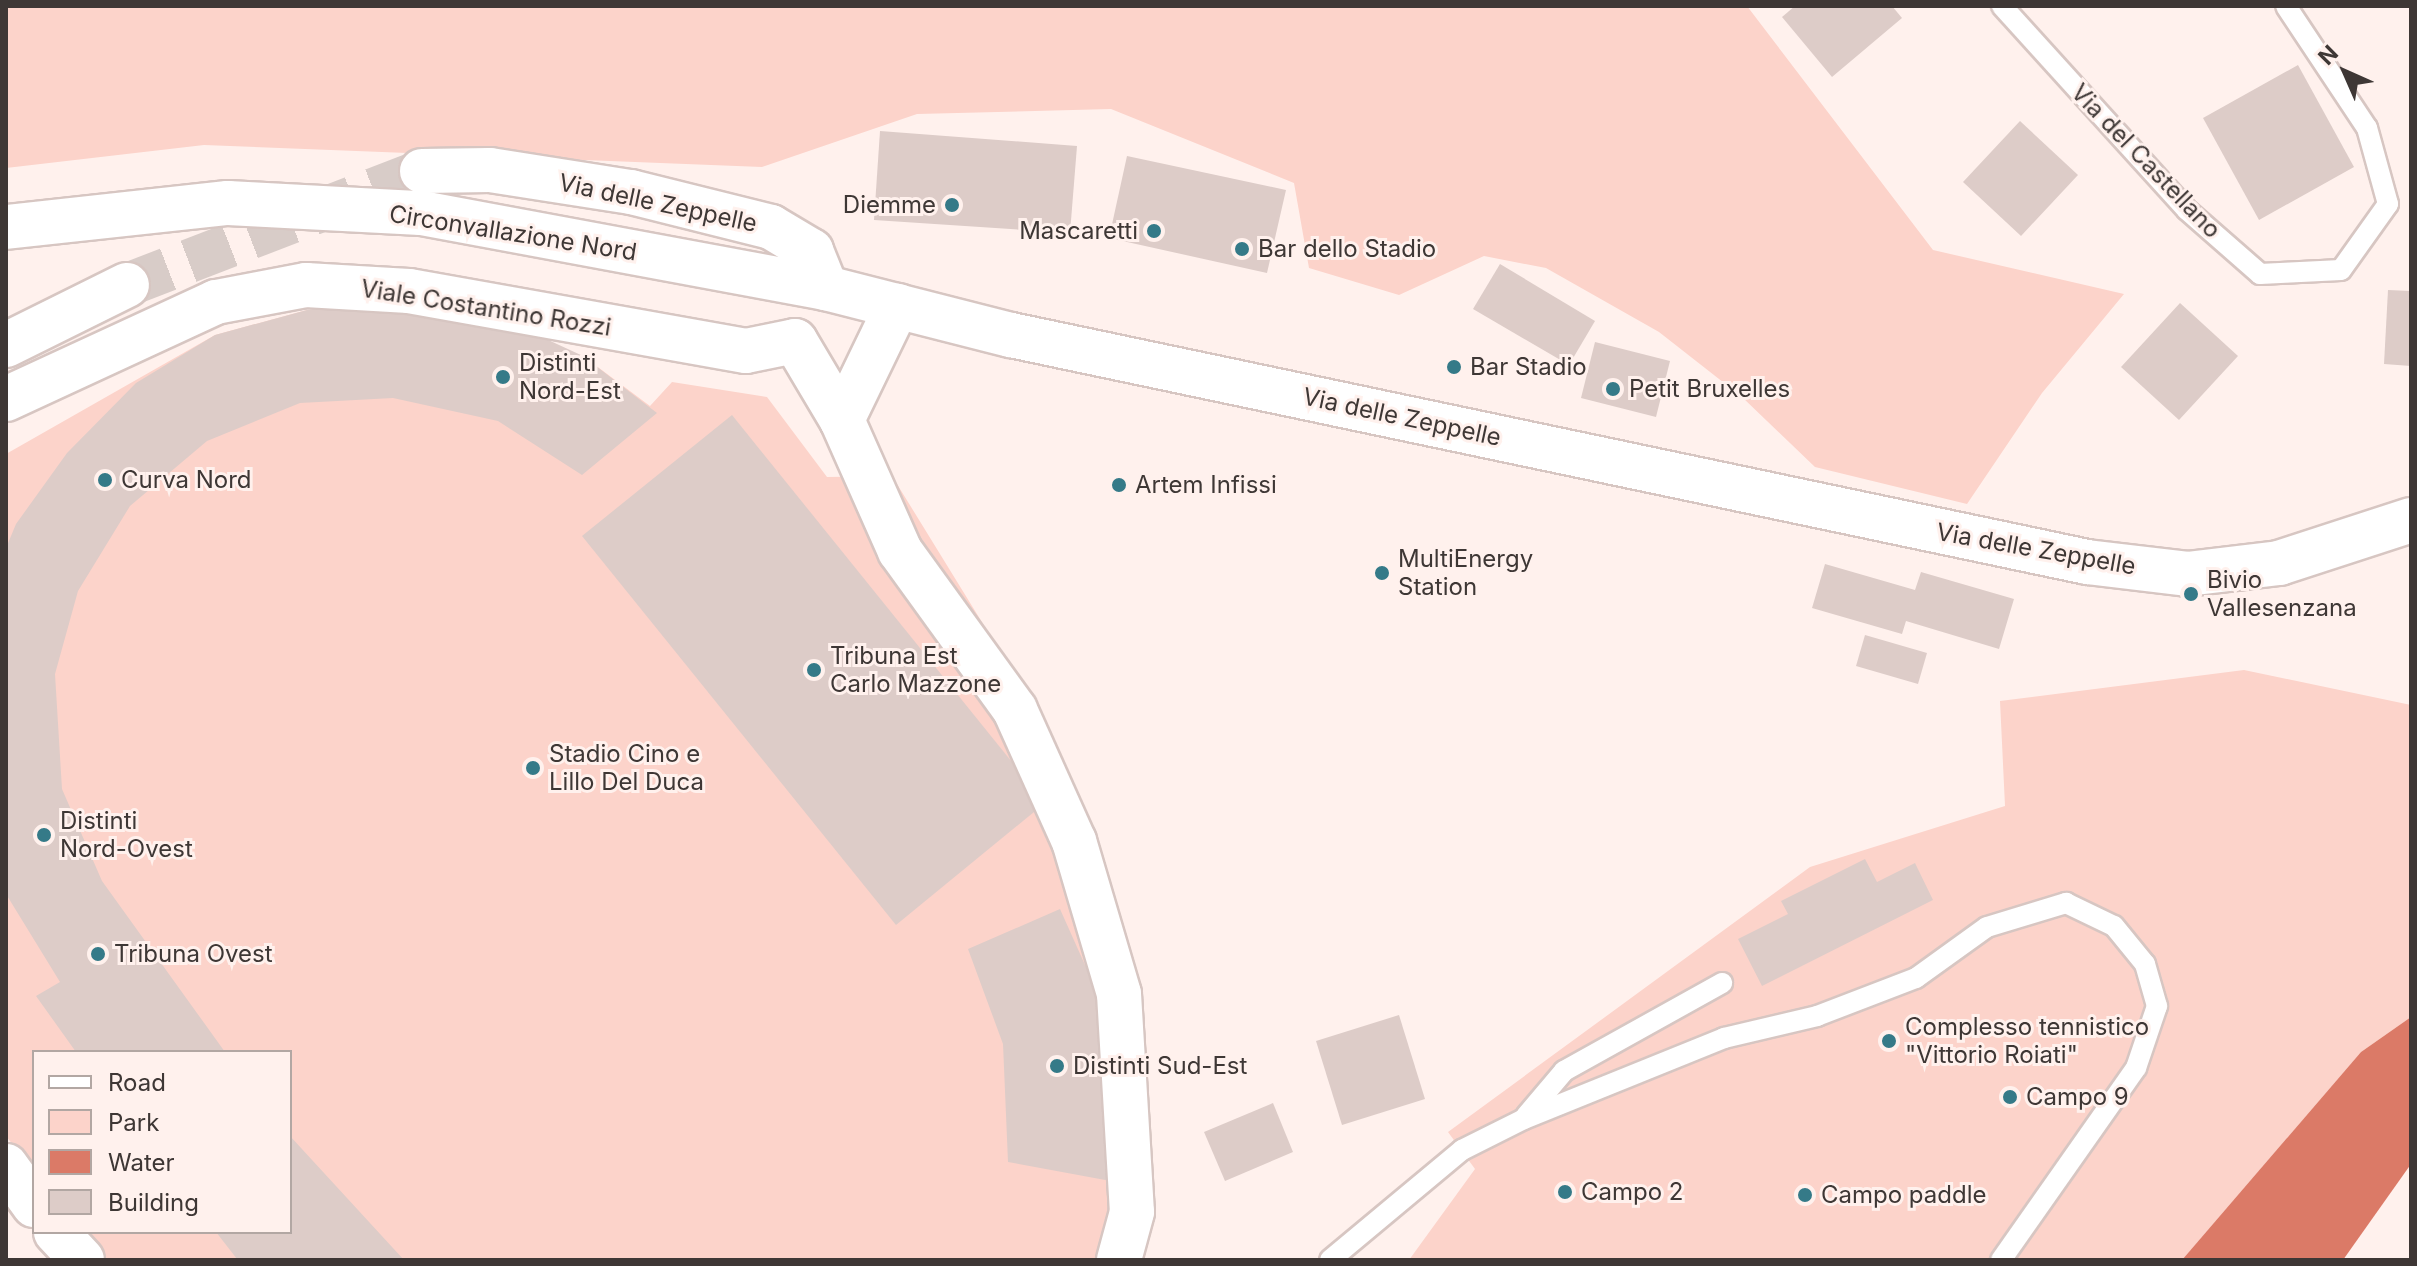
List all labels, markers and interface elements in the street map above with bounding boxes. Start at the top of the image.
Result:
north arrow [2305,32,2385,112]
text: N [2313,40,2343,70]
street label: Via del Castellano [2065,78,2227,244]
street label: Via delle Zeppelle [556,168,760,238]
place label: Diemme [843,191,936,219]
marker: Diemme [943,196,961,214]
street label: Circonvallazione Nord [387,199,639,267]
place label: Mascaretti [1019,217,1138,245]
marker: Mascaretti [1145,222,1163,240]
place label: Bar dello Stadio [1258,235,1436,263]
marker: Bar dello Stadio [1233,240,1251,258]
street label: Viale Costantino Rozzi [359,274,613,342]
place label: Distinti Nord-Est [519,349,621,405]
place label: Bar Stadio [1470,353,1587,381]
marker: Bar Stadio [1445,358,1463,376]
marker: Distinti Nord-Est [494,368,512,386]
place label: Petit Bruxelles [1629,375,1790,403]
marker: Petit Bruxelles [1604,380,1622,398]
street label: Via delle Zeppelle [1300,382,1504,452]
place label: Curva Nord [121,466,252,494]
marker: Curva Nord [96,471,114,489]
place label: Artem Infissi [1135,471,1277,499]
marker: Artem Infissi [1110,476,1128,494]
street label: Via delle Zeppelle [1934,517,2138,581]
place label: MultiEnergy Station [1398,545,1533,601]
marker: MultiEnergy Station [1373,564,1391,582]
place label: Bivio Vallesenzana [2207,566,2357,622]
marker: Bivio Vallesenzana [2182,585,2200,603]
place label: Tribuna Est Carlo Mazzone [830,642,1001,698]
marker: Tribuna Est Carlo Mazzone [805,661,823,679]
place label: Stadio Cino e Lillo Del Duca [549,740,704,796]
marker: Stadio Cino e Lillo Del Duca [524,759,542,777]
place label: Distinti Nord-Ovest [60,807,193,863]
marker: Distinti Nord-Ovest [35,826,53,844]
place label: Tribuna Ovest [114,940,273,968]
marker: Tribuna Ovest [89,945,107,963]
place label: Complesso tennistico "Vittorio Roiati" [1905,1013,2149,1069]
marker: Complesso tennistico "Vittorio Roiati" [1880,1032,1898,1050]
legend [32,1050,292,1234]
place label: Distinti Sud-Est [1073,1052,1247,1080]
marker: Distinti Sud-Est [1048,1057,1066,1075]
text: Road [108,1068,166,1097]
place label: Campo 9 [2026,1083,2129,1111]
marker: Campo 9 [2001,1088,2019,1106]
text: Park [108,1108,159,1137]
text: Water [108,1148,175,1177]
place label: Campo 2 [1581,1178,1684,1206]
place label: Campo paddle [1821,1181,1986,1209]
marker: Campo 2 [1556,1183,1574,1201]
marker: Campo paddle [1796,1186,1814,1204]
text: Building [108,1188,199,1217]

